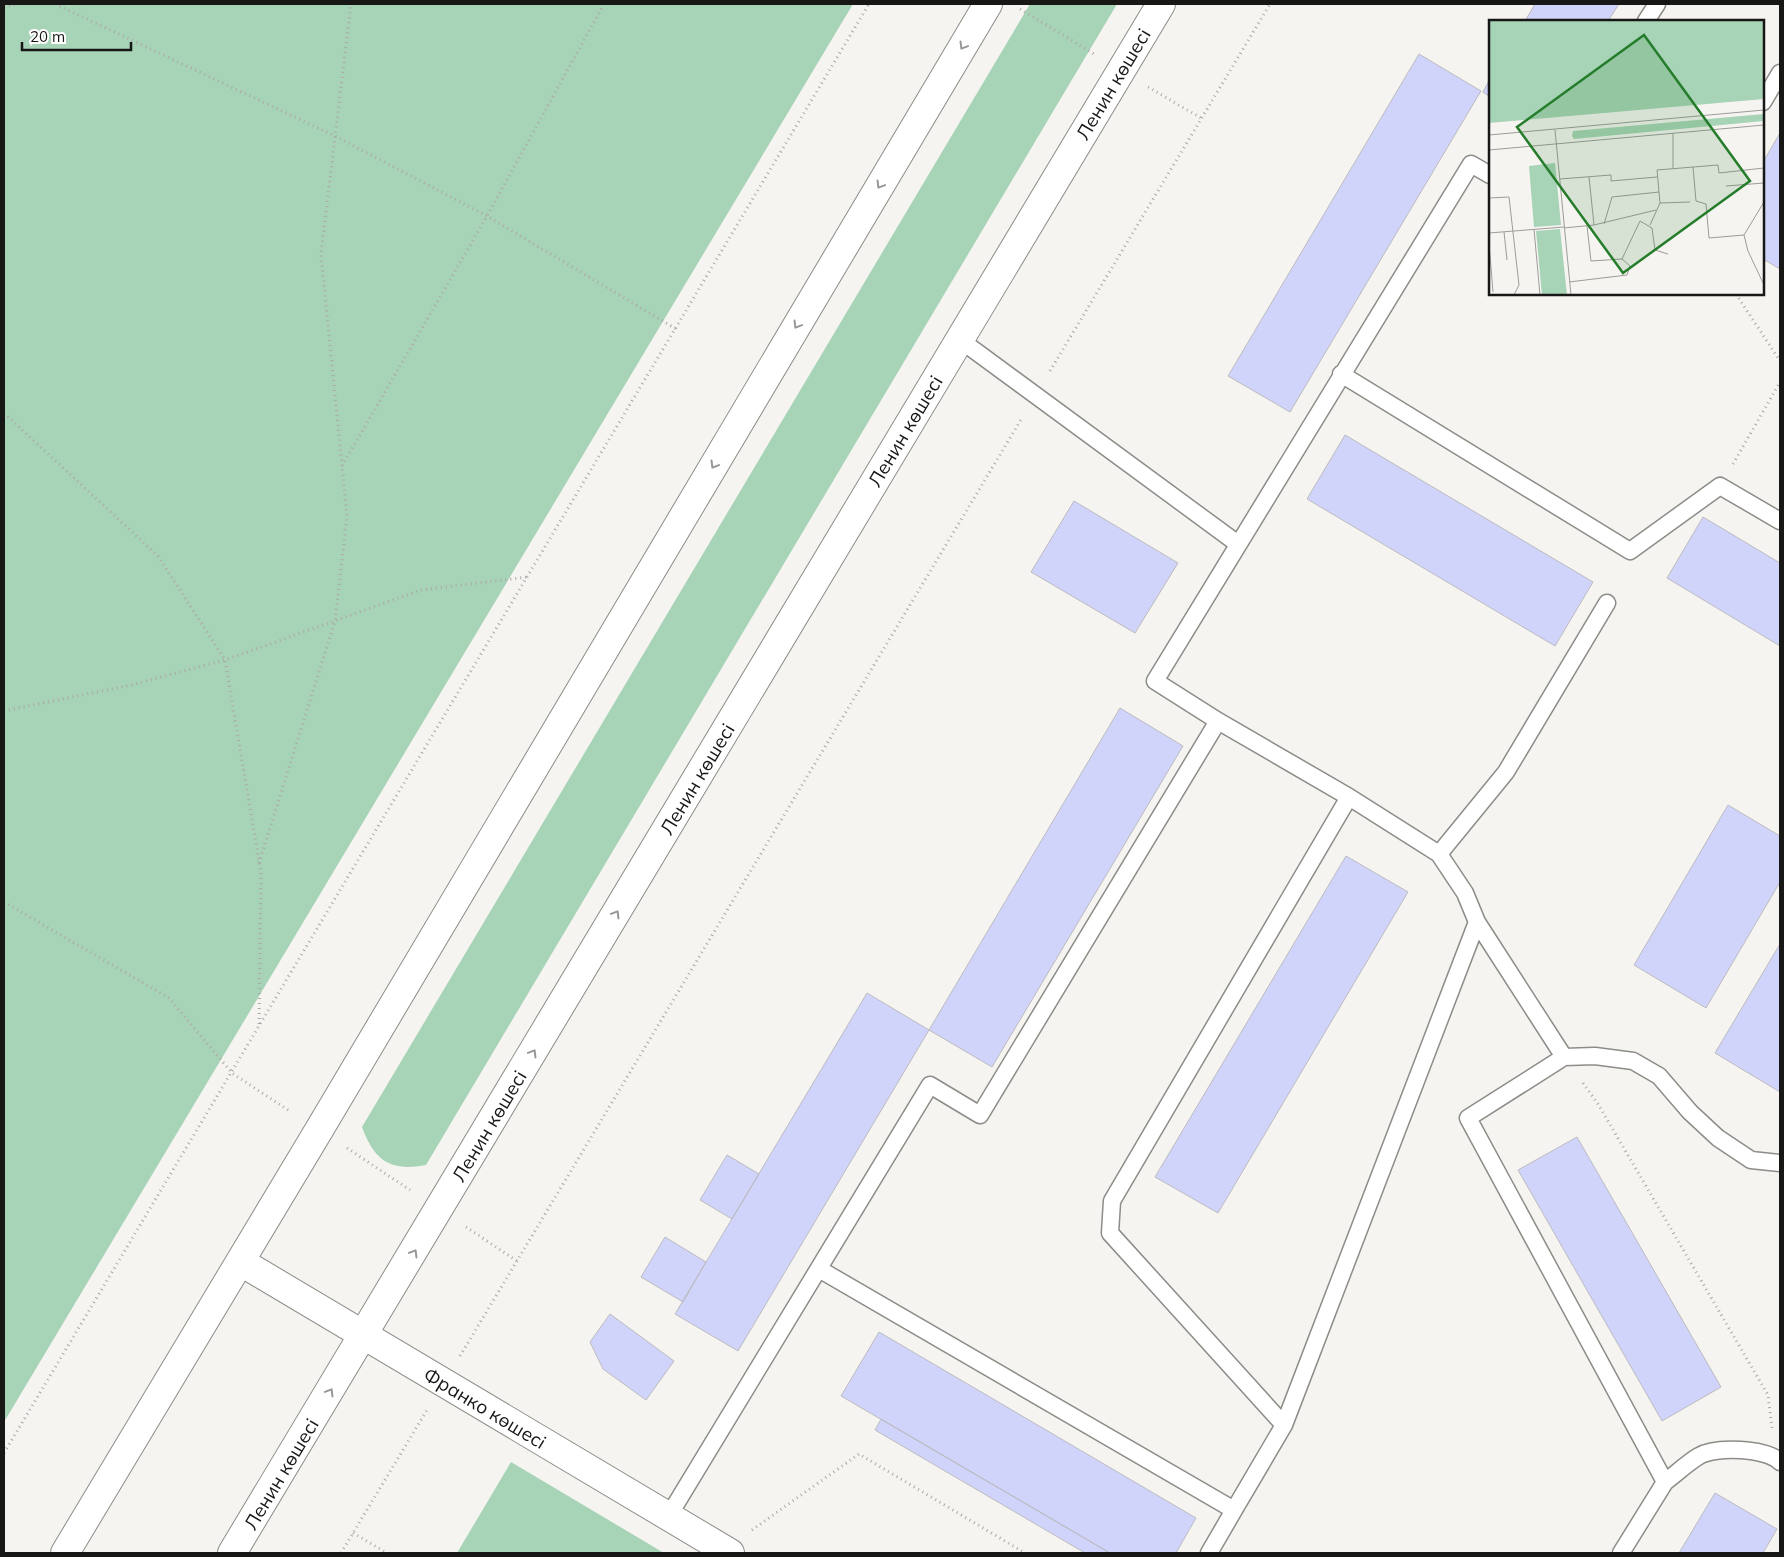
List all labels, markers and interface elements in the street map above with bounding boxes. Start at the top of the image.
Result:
scale bar [22,20,131,52]
inset map [1489,20,1764,295]
street label: Ленин көшесі [1070,24,1156,144]
text: 20 m [30,27,65,46]
one-way arrow [959,40,969,49]
one-way arrow [876,180,886,189]
one-way arrow [794,320,804,329]
street label: Ленин көшесі [862,371,948,491]
one-way arrow [711,459,721,468]
street label: Ленин көшесі [654,719,740,839]
one-way arrow [610,910,620,919]
one-way arrow [527,1050,537,1059]
street label: Ленин көшесі [446,1066,532,1186]
one-way arrow [408,1249,418,1258]
street label: Франко көшесі [419,1362,551,1454]
one-way arrow [324,1388,334,1397]
street label: Ленин көшесі [238,1414,324,1534]

